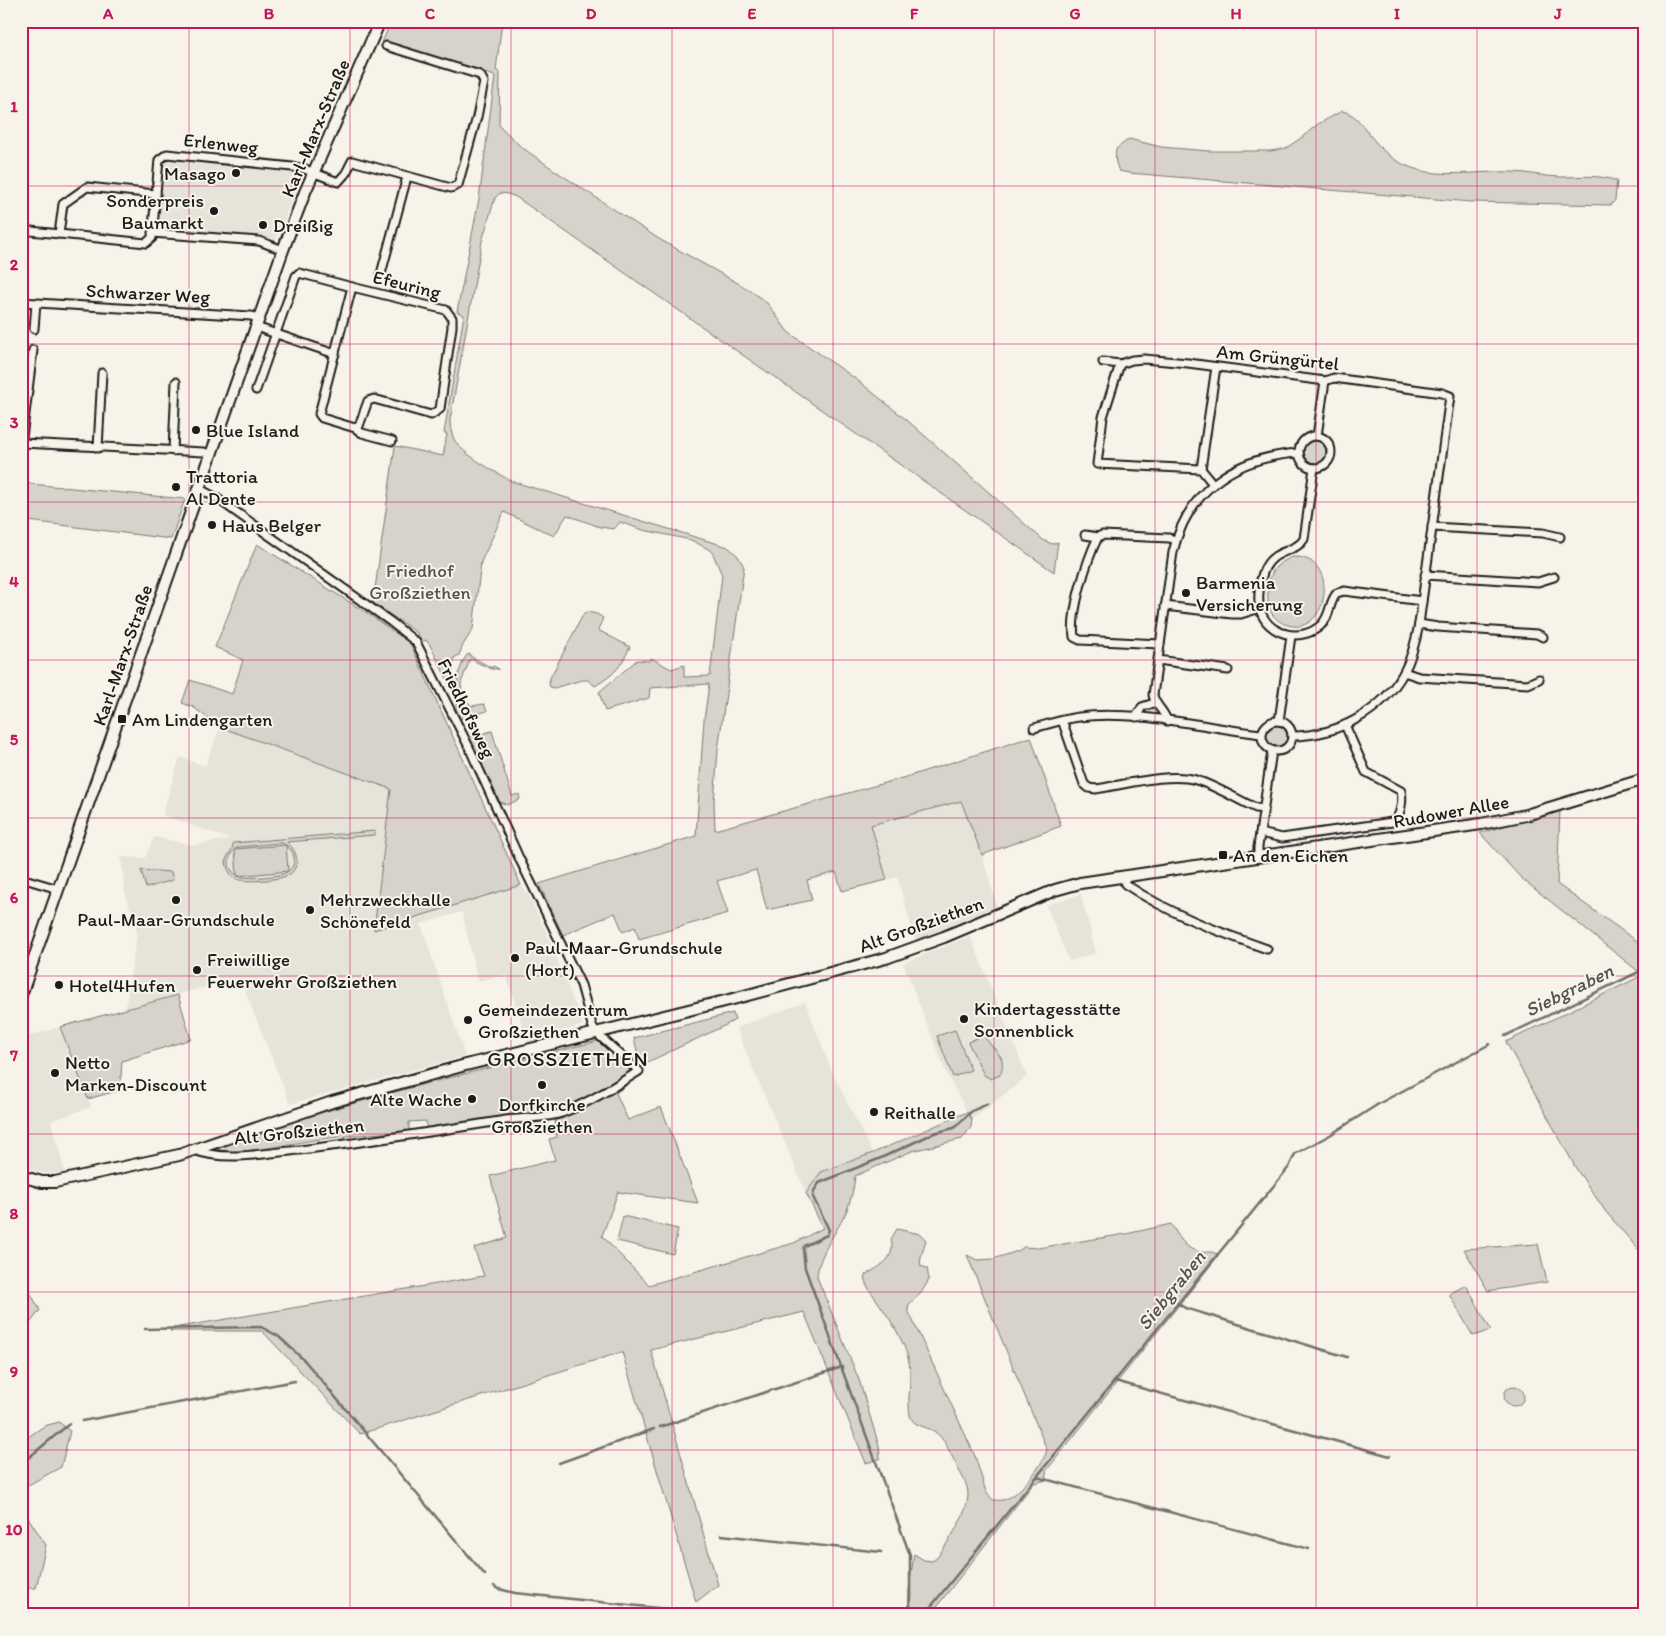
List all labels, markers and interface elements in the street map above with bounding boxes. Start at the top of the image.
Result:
text: A [102,4,114,23]
text: B [264,4,275,23]
text: C [425,4,436,23]
text: D [586,4,597,23]
text: E [748,4,757,23]
text: F [910,4,919,23]
text: G [1069,4,1081,23]
text: H [1230,4,1242,23]
text: I [1394,4,1400,23]
text: J [1553,4,1562,23]
street label: Karl-Marx-Straße [276,56,355,201]
text: 1 [10,97,18,116]
street label: Erlenweg [183,128,260,159]
place label: Masago [164,162,226,185]
marker: Masago [230,167,242,179]
place label: Sonderpreis Baumarkt [106,189,204,234]
marker: Sonderpreis Baumarkt [208,205,220,217]
place label: Dreißig [273,214,334,237]
marker: Dreißig [257,219,269,231]
text: 2 [10,255,19,274]
street label: Efeuring [371,265,443,304]
street label: Schwarzer Weg [85,279,211,308]
street label: Am Grüngürtel [1216,340,1341,375]
text: 3 [10,413,19,432]
place label: Blue Island [206,419,299,442]
marker: Blue Island [190,424,202,436]
place label: Trattoria Al Dente [186,465,258,510]
marker: Trattoria Al Dente [170,481,182,493]
place label: Haus Belger [222,514,322,537]
marker: Haus Belger [206,519,218,531]
park label: Friedhof Großziethen [369,559,471,604]
place label: Barmenia Versicherung [1196,571,1303,616]
text: 4 [9,572,19,591]
street label: Karl-Marx-Straße [88,582,157,729]
marker: Barmenia Versicherung [1180,587,1192,599]
street label: Friedhofsweg [432,654,501,762]
place label: Am Lindengarten [132,708,273,731]
marker: Am Lindengarten [116,713,128,725]
text: 5 [10,730,19,749]
street label: Rudower Allee [1391,790,1511,833]
place label: An den Eichen [1233,844,1349,867]
marker: An den Eichen [1217,849,1229,861]
text: 6 [10,888,19,907]
place label: Mehrzweckhalle Schönefeld [320,888,451,933]
street label: Alt Großziethen [856,891,987,958]
marker: Paul-Maar-Grundschule [170,894,182,906]
marker: Mehrzweckhalle Schönefeld [304,904,316,916]
place label: Paul-Maar-Grundschule [77,908,275,931]
place label: Paul-Maar-Grundschule (Hort) [525,936,723,981]
place label: Freiwillige Feuerwehr Großziethen [207,948,397,993]
marker: Paul-Maar-Grundschule (Hort) [509,952,521,964]
water label: Siebgraben [1521,958,1617,1022]
marker: Freiwillige Feuerwehr Großziethen [191,964,203,976]
place label: Hotel4Hufen [69,974,176,997]
marker: Hotel4Hufen [53,979,65,991]
place label: Kindertagesstätte Sonnenblick [974,997,1121,1042]
place label: Gemeindezentrum Großziethen [478,998,629,1043]
marker: Kindertagesstätte Sonnenblick [958,1013,970,1025]
marker: Gemeindezentrum Großziethen [462,1014,474,1026]
text: 7 [9,1046,18,1065]
district label: GROSSZIETHEN [487,1046,649,1071]
place label: Netto Marken-Discount [65,1051,207,1096]
marker: Netto Marken-Discount [49,1067,61,1079]
marker: Dorfkirche Großziethen [536,1079,548,1091]
place label: Alte Wache [370,1088,462,1111]
marker: Alte Wache [466,1093,478,1105]
place label: Dorfkirche Großziethen [491,1093,593,1138]
place label: Reithalle [884,1101,956,1124]
marker: Reithalle [868,1106,880,1118]
street label: Alt Großziethen [233,1113,366,1150]
text: 8 [10,1204,19,1223]
water label: Siebgraben [1132,1245,1211,1335]
text: 9 [10,1362,18,1381]
text: 10 [5,1520,23,1539]

